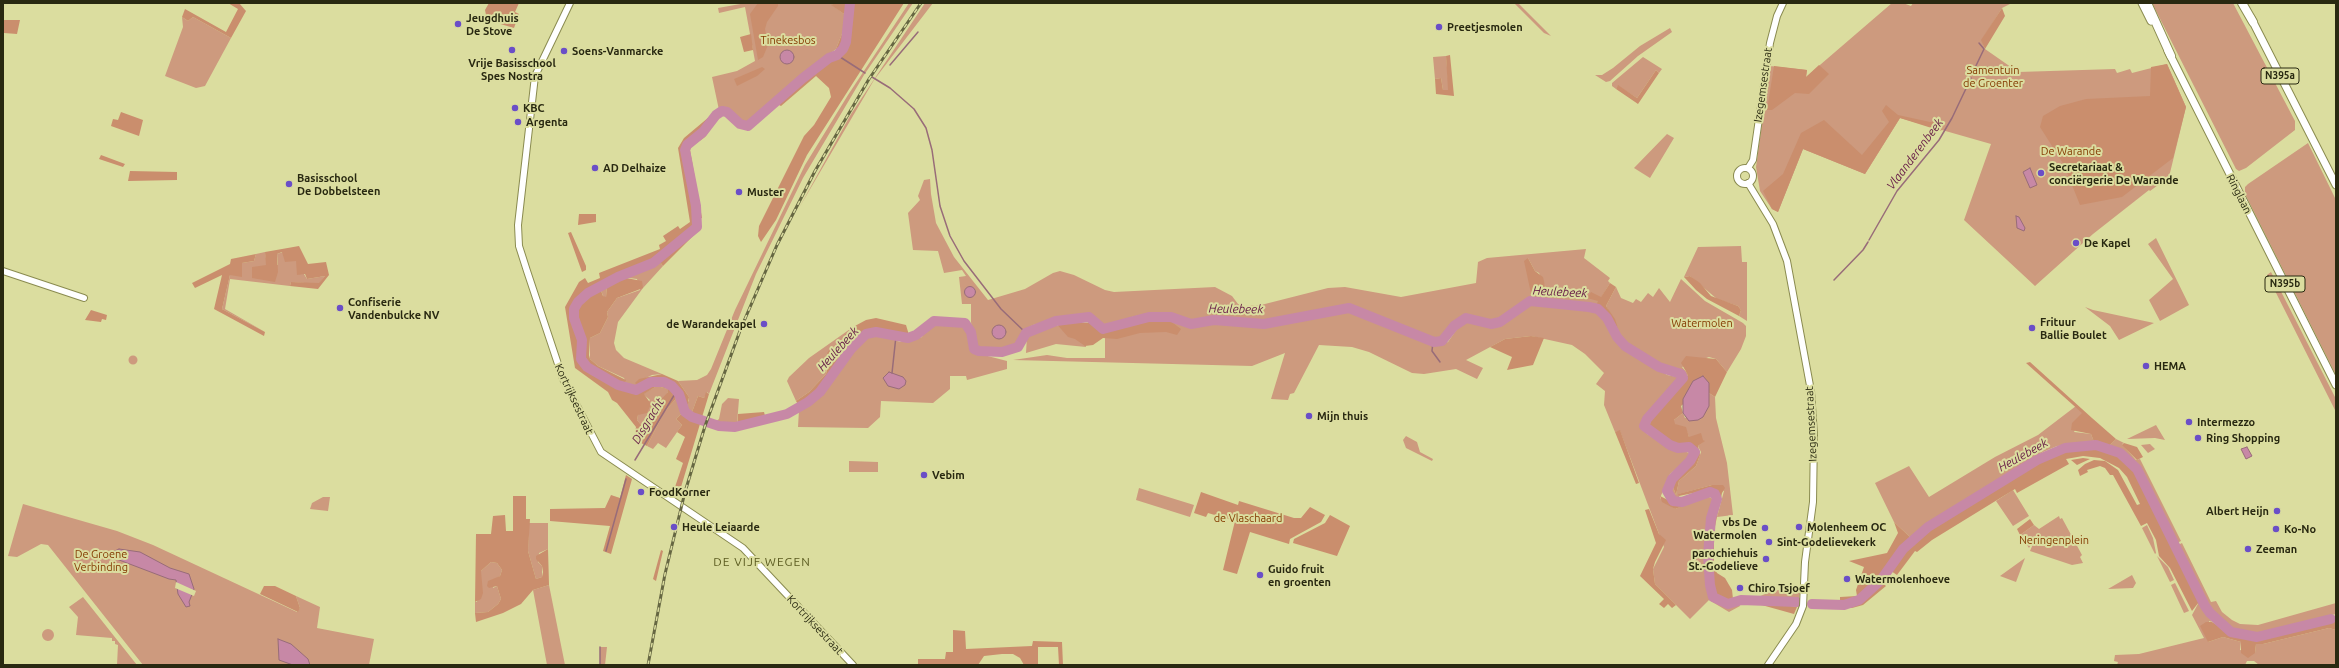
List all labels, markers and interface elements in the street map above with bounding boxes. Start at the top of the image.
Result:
place label: Jeugdhuis De Stove [466,11,519,37]
marker: Jeugdhuis De Stove [453,19,463,29]
place label: Preetjesmolen [1447,20,1523,34]
marker: Preetjesmolen [1434,22,1444,32]
park label: Tinekesbos [760,33,816,47]
place label: Soens-Vanmarcke [572,44,663,58]
marker: Vrije Basisschool Spes Nostra [507,45,517,55]
marker: Soens-Vanmarcke [559,46,569,56]
street label: Izegemsestraat [1751,47,1775,123]
place label: Vrije Basisschool Spes Nostra [468,56,556,82]
park label: Samentuin de Groenter [1963,63,2023,89]
road number: N395a [2261,68,2299,84]
place label: KBC [523,101,545,115]
marker: KBC [510,103,520,113]
place label: Argenta [526,115,568,129]
water label: Vlaanderenbeek [1884,116,1946,192]
marker: Argenta [513,117,523,127]
park label: De Warande [2041,144,2101,158]
place label: Secretariaat & conciërgerie De Warande [2049,160,2179,186]
place label: AD Delhaize [603,161,666,175]
marker: AD Delhaize [590,163,600,173]
marker: Secretariaat & conciërgerie De Warande [2036,168,2046,178]
place label: Basisschool De Dobbelsteen [297,171,380,197]
street label: Ringlaan [2223,172,2255,216]
marker: Basisschool De Dobbelsteen [284,179,294,189]
place label: Muster [747,185,784,199]
marker: Muster [734,187,744,197]
place label: De Kapel [2084,236,2130,250]
marker: De Kapel [2071,238,2081,248]
road number: N395b [2265,276,2305,292]
water label: Heulebeek [1532,283,1588,301]
place label: Confiserie Vandenbulcke NV [348,295,440,321]
water label: Heulebeek [1209,301,1263,317]
marker: Confiserie Vandenbulcke NV [335,303,345,313]
place label: Frituur Ballie Boulet [2040,315,2107,341]
park label: Watermolen [1671,316,1733,330]
place label: de Warandekapel [666,317,756,331]
marker: de Warandekapel [759,319,769,329]
marker: Frituur Ballie Boulet [2027,323,2037,333]
water label: Heulebeek [814,324,862,374]
place label: HEMA [2154,359,2186,373]
marker: HEMA [2141,361,2151,371]
street label: Kortrijksestraat [552,362,596,436]
street label: Izegemsestraat [1802,386,1820,462]
water label: Disgracht [629,395,667,447]
place label: Mijn thuis [1317,409,1368,423]
marker: Mijn thuis [1304,411,1314,421]
place label: Intermezzo [2197,415,2255,429]
marker: Intermezzo [2184,417,2194,427]
place label: Ring Shopping [2206,431,2280,445]
marker: Ring Shopping [2193,433,2203,443]
water label: Heulebeek [1996,435,2050,475]
place label: Vebim [932,468,965,482]
marker: Vebim [919,470,929,480]
place label: FoodKorner [649,485,710,499]
marker: FoodKorner [636,487,646,497]
place label: Albert Heijn [2206,504,2269,518]
marker: Albert Heijn [2272,506,2282,516]
park label: de Vlaschaard [1214,511,1282,525]
place label: vbs De Watermolen [1693,515,1757,541]
place label: Heule Leiaarde [682,520,760,534]
place label: Molenheem OC [1807,520,1886,534]
marker: Heule Leiaarde [669,522,679,532]
marker: Molenheem OC [1794,522,1804,532]
place label: Ko-No [2284,522,2316,536]
marker: vbs De Watermolen [1760,523,1770,533]
marker: Ko-No [2271,524,2281,534]
park label: Neringenplein [2019,533,2089,547]
place label: Sint-Godelievekerk [1777,535,1876,549]
marker: Sint-Godelievekerk [1764,537,1774,547]
place label: Zeeman [2256,542,2297,556]
marker: Zeeman [2243,544,2253,554]
place label: parochiehuis St.-Godelieve [1688,546,1758,572]
park label: De Groene Verbinding [74,547,128,573]
marker: parochiehuis St.-Godelieve [1761,554,1771,564]
district label: DE VIJF WEGEN [713,555,811,569]
place label: Guido fruit en groenten [1268,562,1331,588]
marker: Guido fruit en groenten [1255,570,1265,580]
place label: Watermolenhoeve [1855,572,1950,586]
marker: Watermolenhoeve [1842,574,1852,584]
place label: Chiro Tsjoef [1748,581,1810,595]
marker: Chiro Tsjoef [1735,583,1745,593]
street label: Kortrijksestraat [784,593,846,657]

